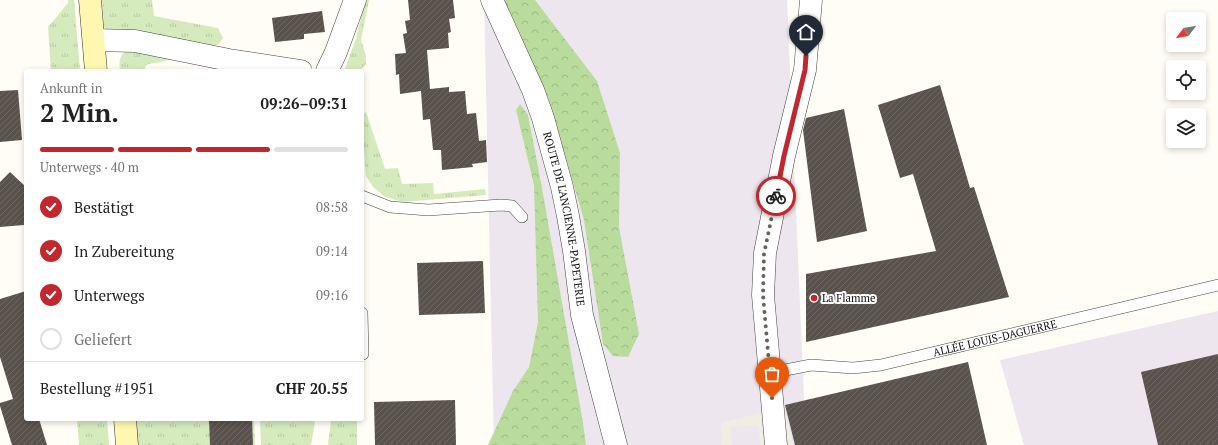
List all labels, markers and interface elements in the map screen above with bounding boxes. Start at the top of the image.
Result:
north arrow [1166,12,1206,52]
map controls [1166,12,1206,148]
pin [789,15,823,56]
icon: home [795,21,817,43]
button: locate [1166,60,1206,100]
text: Ankunft in [40,79,102,97]
text: 09:26–09:31 [261,93,348,113]
text: 2 Min. [40,95,119,129]
button: layers [1166,108,1206,148]
street label: ROUTE DE L'ANCIENNE-PAPETERIE [540,130,588,307]
text: Unterwegs · 40 m [40,158,139,176]
courier [756,176,796,216]
icon: bike [765,185,787,207]
icon: check [40,196,62,218]
text: Bestätigt [74,197,134,217]
text: 08:58 [316,198,348,216]
icon: check [40,240,62,262]
text: In Zubereitung [74,241,174,261]
text: 09:14 [316,242,348,260]
icon: check [40,284,62,306]
text: Unterwegs [74,285,145,305]
text: 09:16 [316,286,348,304]
place label: La Flamme [822,291,876,305]
marker: La Flamme [809,293,819,303]
street label: ALLÉE LOUIS-DAGUERRE [931,317,1058,359]
text: Geliefert [74,329,132,349]
pin [755,357,789,398]
icon: bag [761,363,783,385]
text: Bestellung #1951 [40,378,154,398]
text: CHF 20.55 [276,378,348,398]

